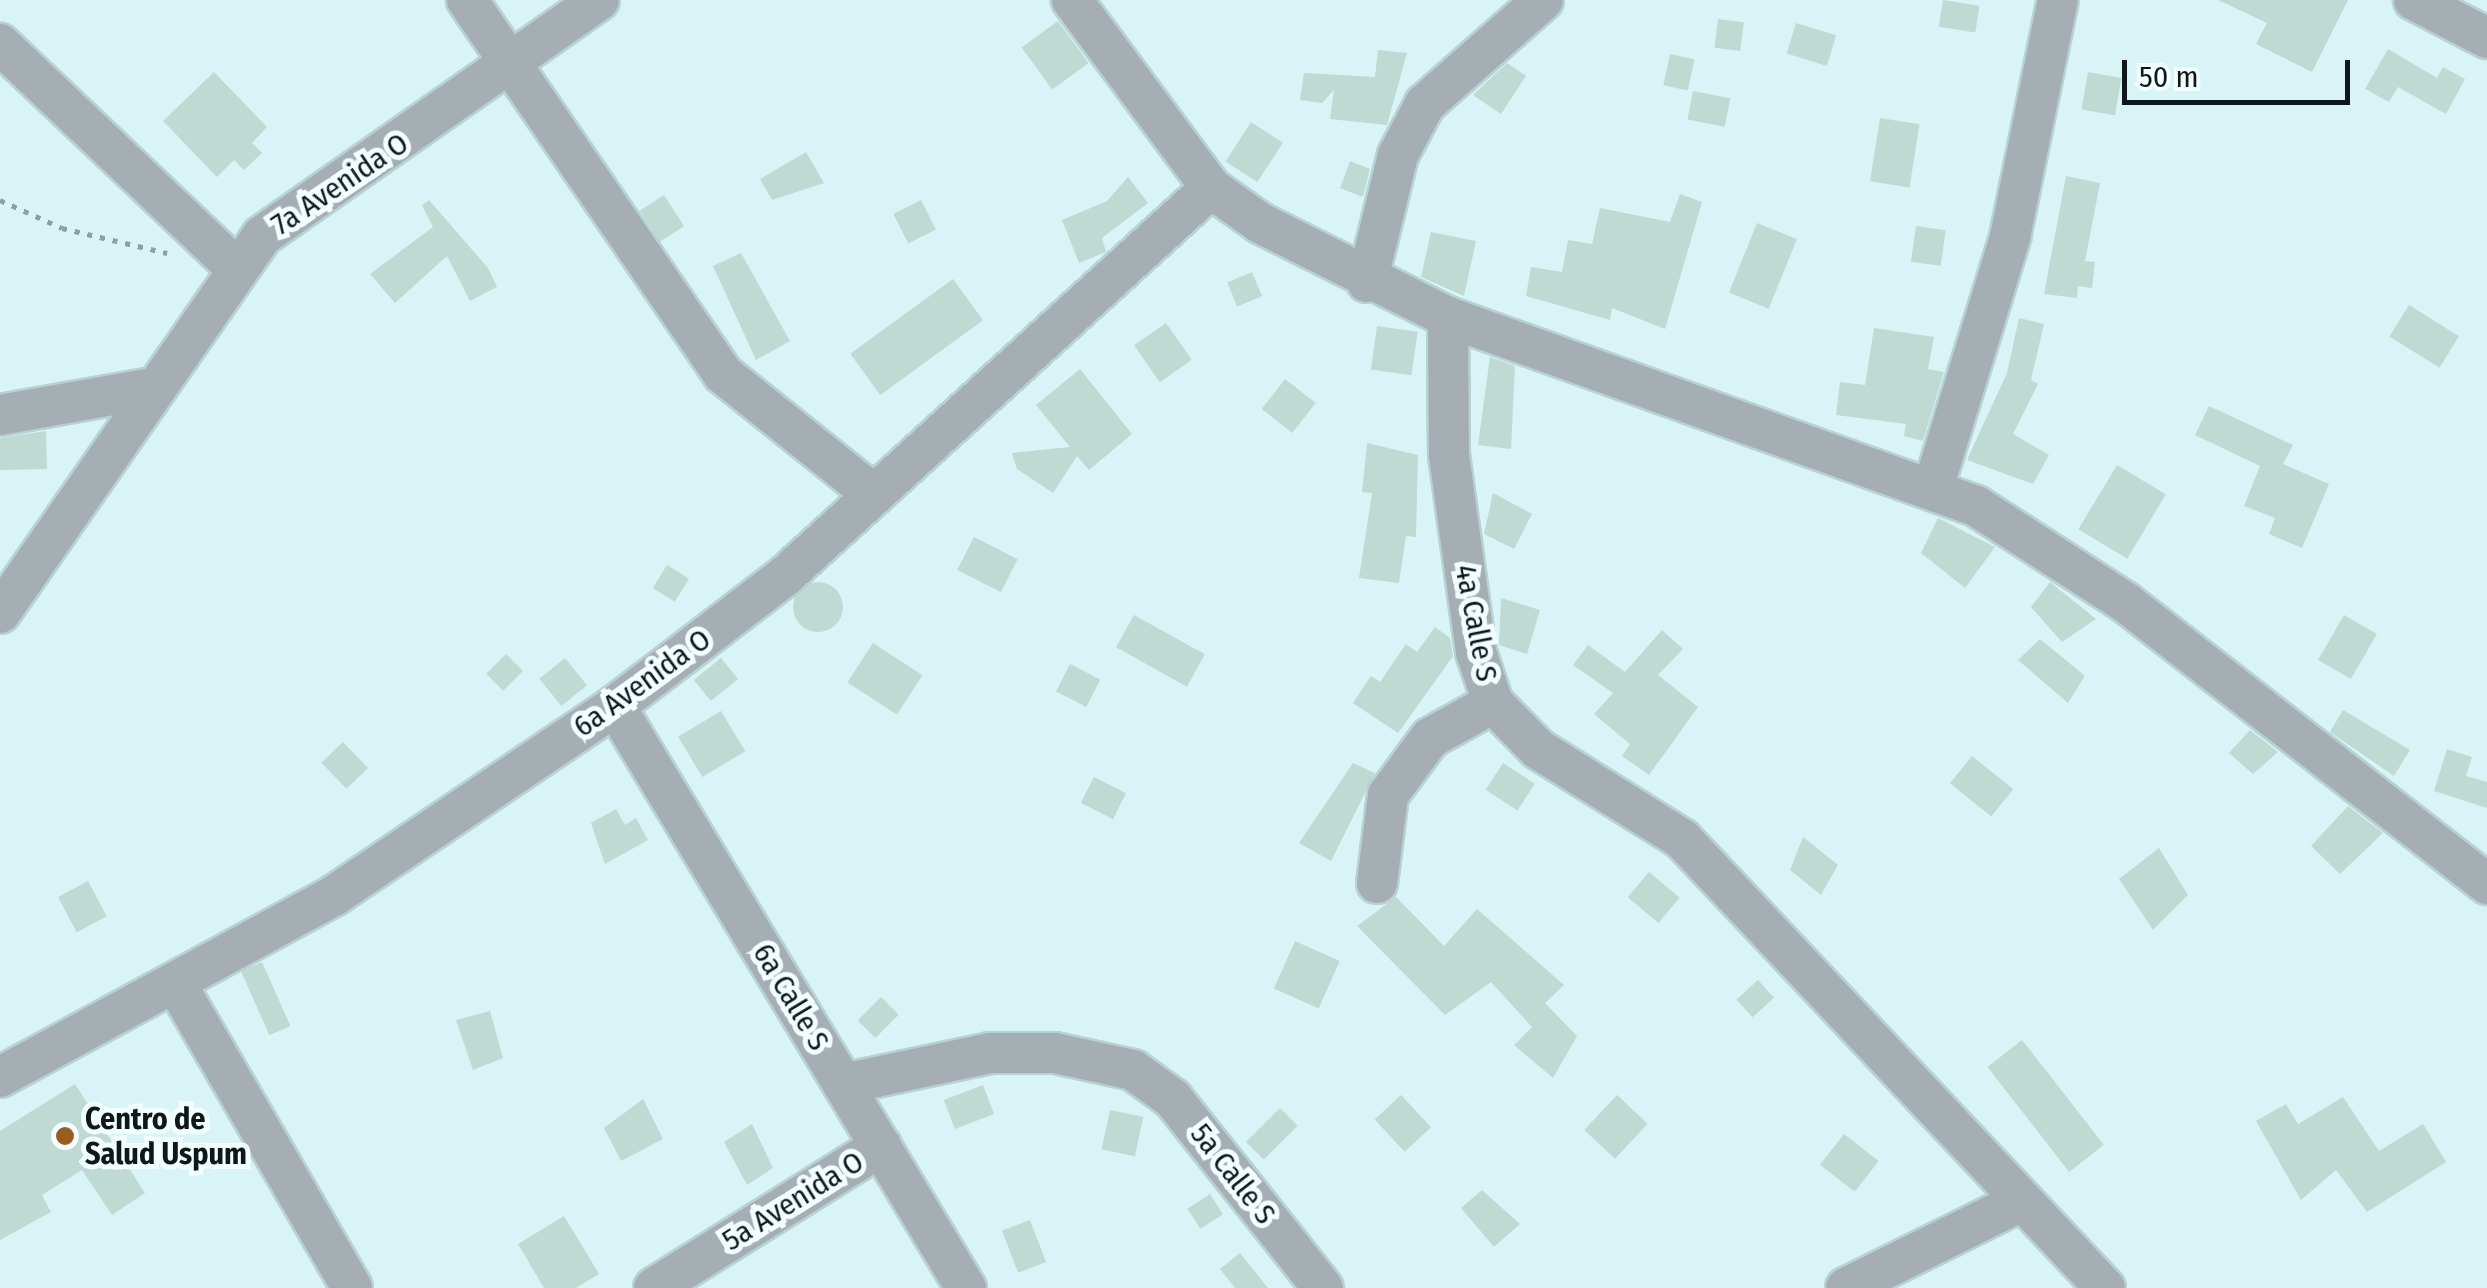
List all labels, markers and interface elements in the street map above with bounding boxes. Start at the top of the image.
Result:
scale bar [2127,40,2354,102]
text: 50 m [2139,59,2199,95]
street label: 7a Avenida O [265,125,415,243]
street label: 4a Calle S [1447,562,1505,684]
street label: 6a Avenida O [566,621,718,745]
street label: 6a Calle S [745,937,837,1057]
place label: Centro de Salud Uspum [85,1101,247,1172]
street label: 5a Calle S [1183,1117,1283,1231]
marker: Centro de Salud Uspum [54,1125,76,1147]
street label: 5a Avenida O [716,1144,870,1258]

